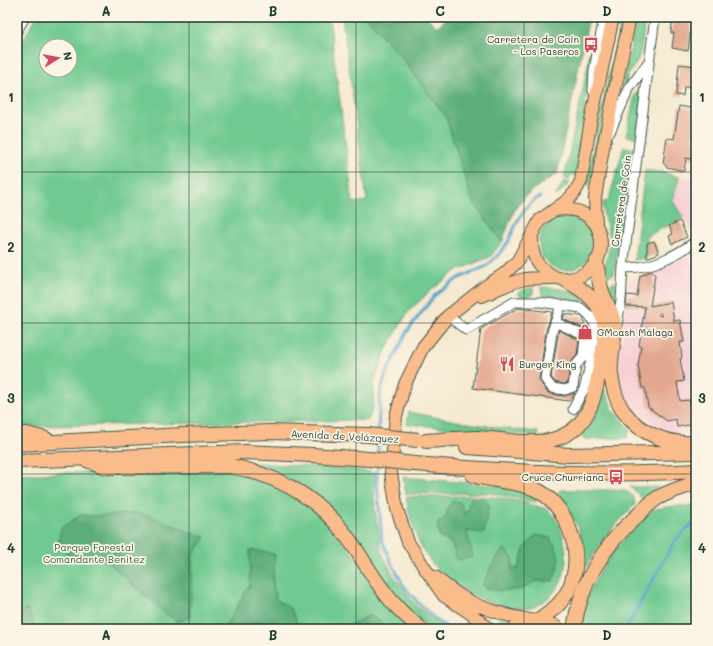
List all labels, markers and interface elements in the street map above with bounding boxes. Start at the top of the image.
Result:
text: A [101,2,111,19]
text: B [269,2,278,19]
text: C [435,2,445,19]
text: D [602,2,612,19]
place label: Carretera de Coín - Los Paseros [487,32,579,58]
bus stop icon: Carretera de Coín - Los Paseros [582,36,600,54]
north arrow [38,38,78,78]
text: N [60,50,76,62]
text: 1 [8,88,14,105]
text: 1 [699,88,705,105]
street label: Carretera de Coín [608,154,634,248]
text: 2 [7,238,15,255]
text: 2 [698,238,706,255]
house number: 4 [660,310,665,320]
shop icon: GMcash Málaga [576,323,594,341]
place label: GMcash Málaga [597,325,673,339]
restaurant icon: Burger King [498,355,516,373]
place label: Burger King [519,357,577,371]
text: 3 [7,389,15,406]
text: 3 [698,389,706,406]
street label: Avenida de Velázquez [291,426,400,446]
bus stop icon: Cruce Churriana [607,468,625,486]
place label: Cruce Churriana [522,470,604,484]
text: 4 [7,539,15,556]
text: 4 [698,539,706,556]
park label: Parque Forestal Comandante Benítez [43,540,145,566]
text: A [101,626,111,643]
text: B [269,626,278,643]
text: C [435,626,445,643]
text: D [602,626,612,643]

